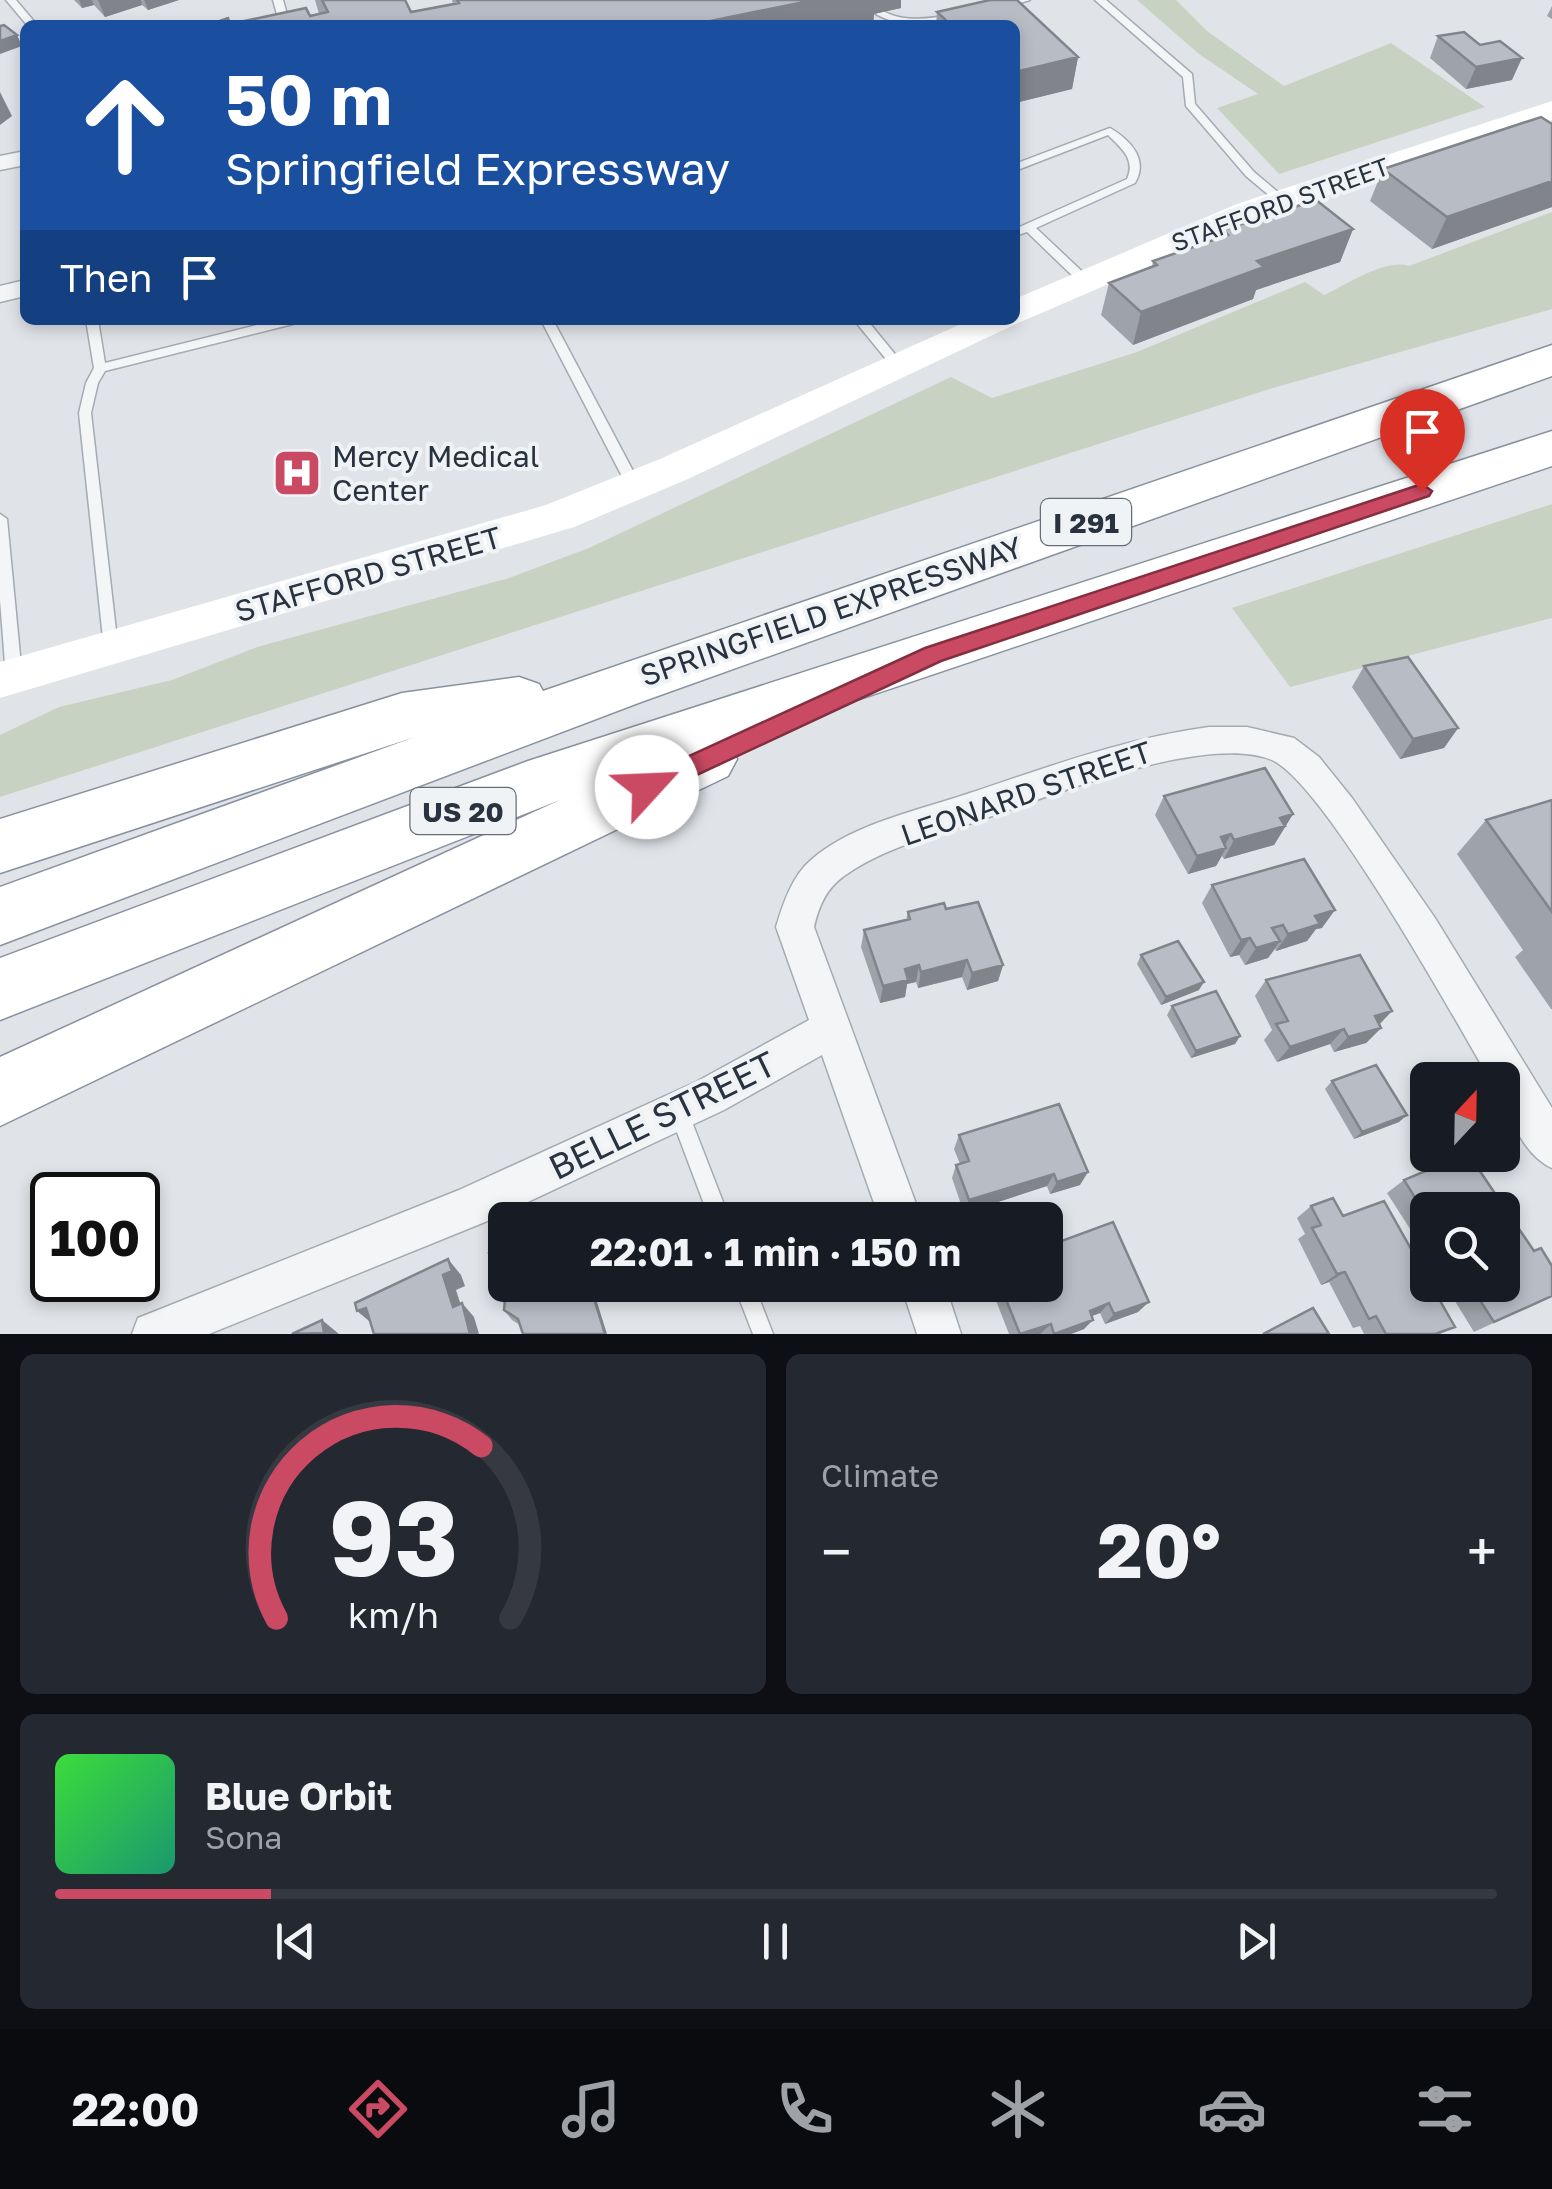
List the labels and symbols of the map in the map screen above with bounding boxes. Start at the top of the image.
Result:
street label: STAFFORD STREET [1167,150,1393,258]
pin [1380,389,1465,492]
place label: Mercy Medical Center [332,438,539,508]
hospital icon: Mercy Medical Center [271,447,323,499]
road number: I 291 [1041,499,1131,545]
street label: STAFFORD STREET [231,519,505,629]
street label: SPRINGFIELD EXPRESSWAY [635,529,1027,693]
street label: LEONARD STREET [896,733,1156,853]
position arrow [595,735,699,839]
road number: US 20 [410,788,516,834]
street label: BELLE STREET [542,1042,782,1188]
north arrow [1410,1062,1520,1172]
speed limit sign: 100 [30,1172,160,1302]

